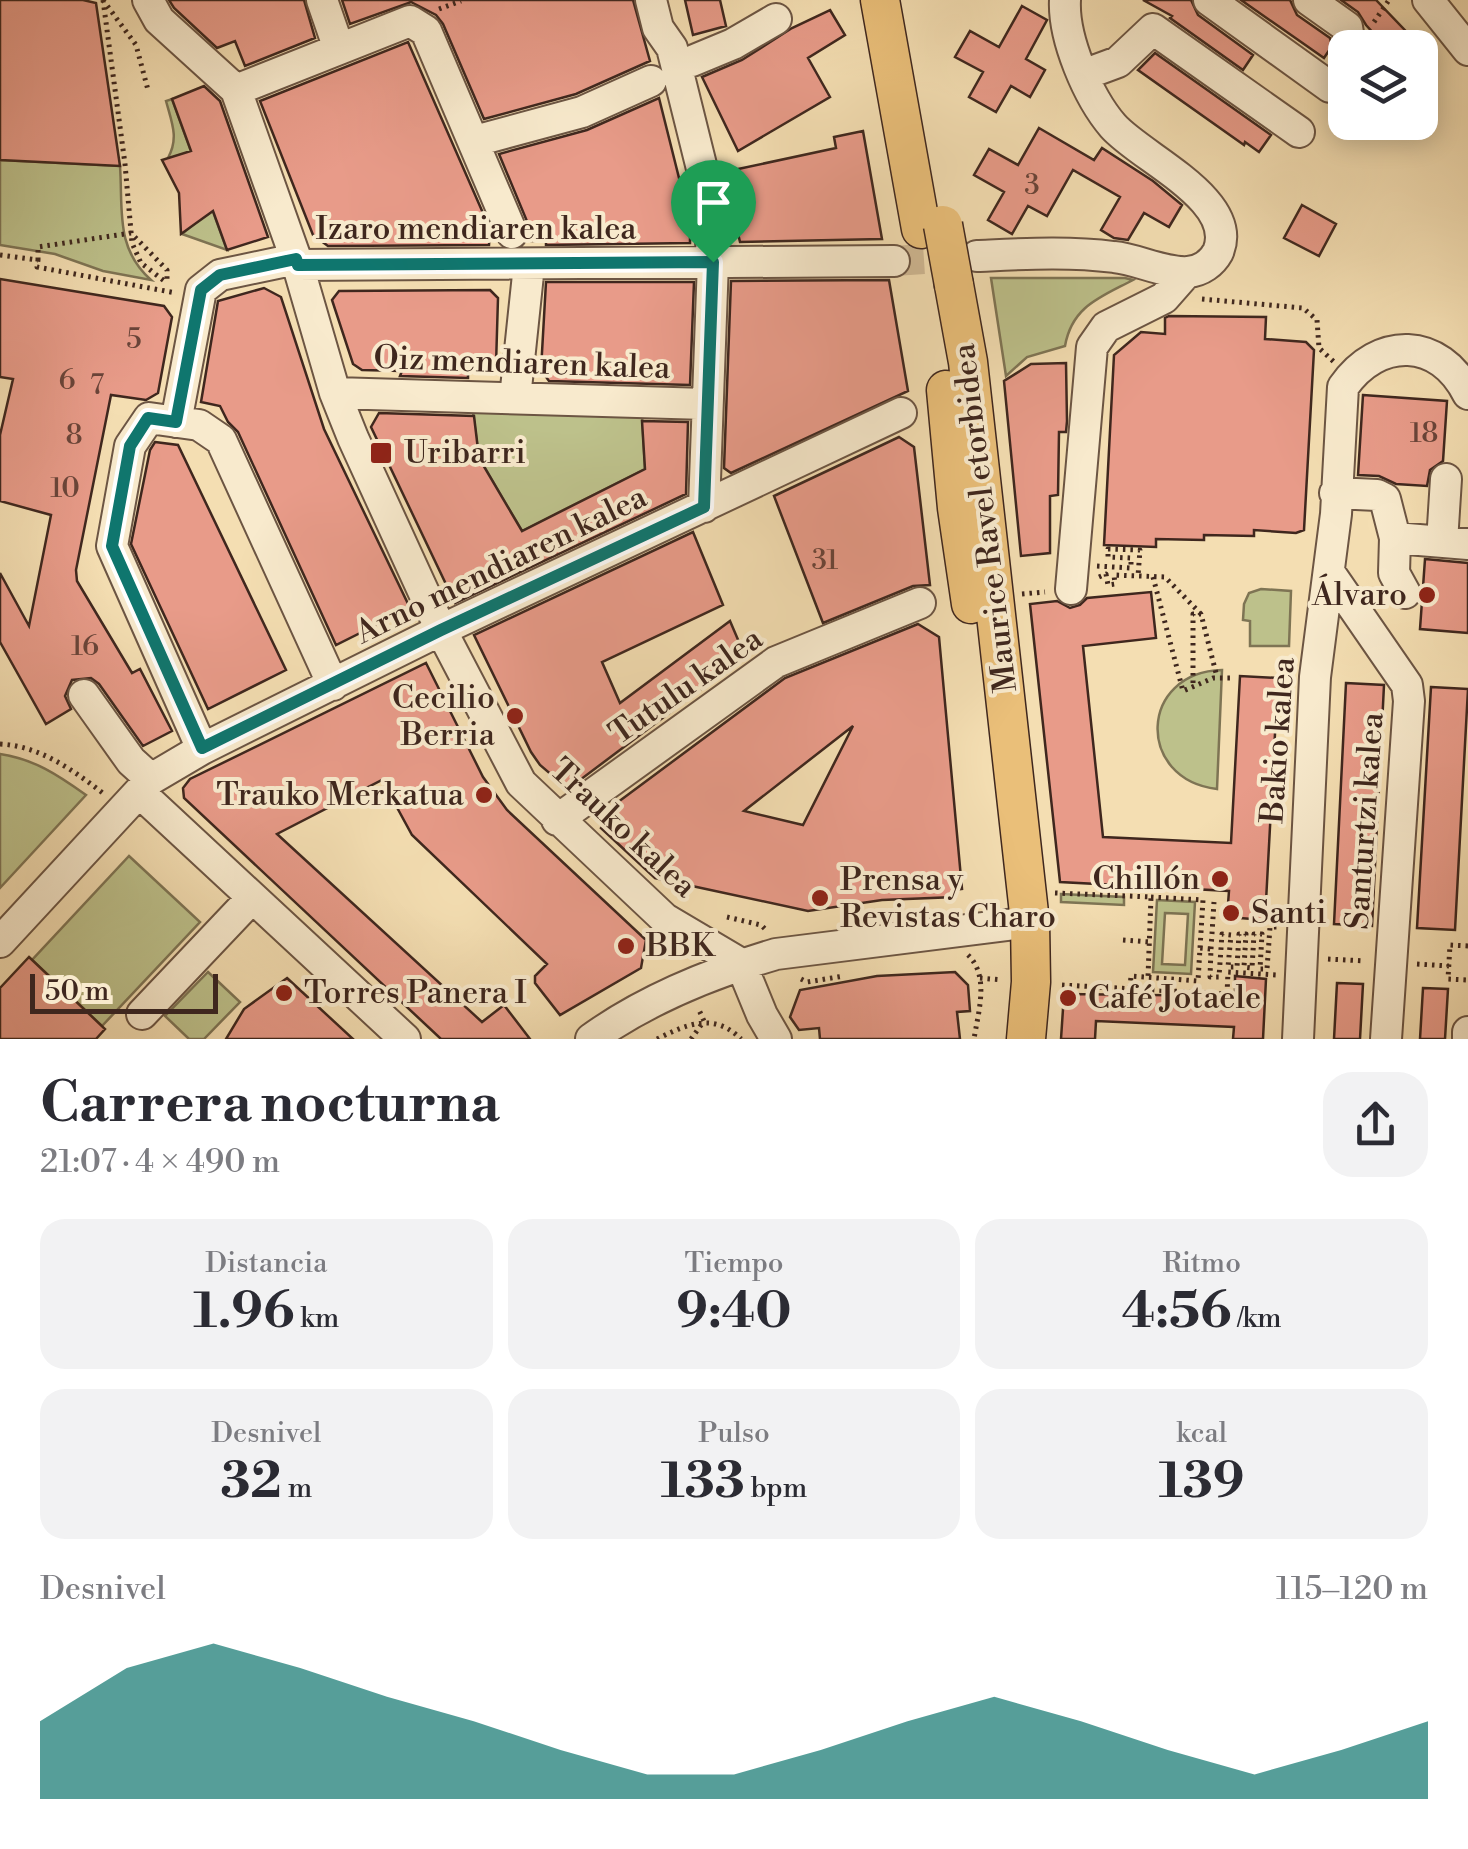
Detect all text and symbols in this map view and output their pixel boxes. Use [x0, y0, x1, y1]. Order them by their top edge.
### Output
map controls [1328, 30, 1438, 140]
button: layers [1328, 30, 1438, 140]
pin [671, 160, 756, 263]
house number: 3 [1024, 168, 1040, 203]
icon: arrive [686, 175, 741, 230]
street label: Izaro mendiaren kalea [315, 209, 637, 249]
house number: 5 [126, 322, 142, 357]
street label: Oiz mendiaren kalea [373, 338, 672, 388]
street label: Maurice Ravel etorbidea [944, 341, 1026, 695]
house number: 6 [59, 363, 76, 398]
house number: 7 [90, 368, 104, 403]
house number: 18 [1410, 416, 1438, 451]
house number: 8 [65, 418, 83, 453]
place label: Uribarri [404, 433, 526, 473]
marker: Uribarri [368, 440, 394, 466]
house number: 10 [50, 471, 80, 506]
street label: Arno mendiaren kalea [348, 477, 654, 653]
house number: 31 [812, 543, 838, 578]
place label: Álvaro [1311, 573, 1407, 615]
marker: Álvaro [1416, 584, 1438, 606]
street label: Tutulu kalea [602, 618, 771, 753]
house number: 16 [71, 629, 99, 664]
street label: Bakio kalea [1252, 655, 1304, 825]
place label: Cecilio Berria [392, 678, 496, 755]
marker: Cecilio Berria [504, 705, 526, 727]
street label: Santurtzi kalea [1337, 710, 1393, 931]
street label: Trauko kalea [541, 750, 705, 907]
place label: Trauko Merkatua [216, 775, 465, 815]
marker: Trauko Merkatua [473, 784, 495, 806]
place label: Chillón [1092, 859, 1200, 899]
place label: Prensa y Revistas Charo [840, 860, 1056, 937]
marker: Chillón [1209, 868, 1231, 890]
marker: Prensa y Revistas Charo [809, 887, 831, 909]
place label: Santi [1251, 893, 1327, 933]
marker: Santi [1220, 902, 1242, 924]
place label: BBK [645, 926, 717, 966]
marker: BBK [615, 935, 637, 957]
scale bar [30, 969, 218, 1014]
place label: Torres Panera I [304, 973, 527, 1013]
text: 50 m [45, 974, 109, 1009]
place label: Café Jotaele [1088, 978, 1261, 1018]
marker: Torres Panera I [273, 982, 295, 1004]
marker: Café Jotaele [1057, 987, 1079, 1009]
text: Carrera nocturna [40, 1070, 500, 1139]
button: share [1323, 1072, 1428, 1177]
text: 21:07 · 4 × 490 m [40, 1142, 280, 1182]
text: Distancia [205, 1246, 327, 1281]
text: Tiempo [684, 1246, 784, 1281]
text: Ritmo [1162, 1246, 1241, 1281]
text: 1.96 [193, 1281, 294, 1343]
text: 9:40 [676, 1281, 792, 1343]
text: 4:56 [1122, 1281, 1231, 1343]
text: km [294, 1301, 339, 1336]
text: /km [1231, 1301, 1282, 1336]
text: Desnivel [211, 1416, 321, 1451]
text: Pulso [698, 1416, 770, 1451]
text: kcal [1176, 1416, 1227, 1451]
text: 32 [221, 1451, 282, 1513]
text: 133 [661, 1451, 745, 1513]
text: 139 [1159, 1451, 1244, 1513]
text: m [282, 1471, 312, 1506]
text: bpm [745, 1471, 807, 1506]
text: Desnivel [40, 1569, 166, 1609]
text: 115–120 m [1276, 1569, 1428, 1609]

